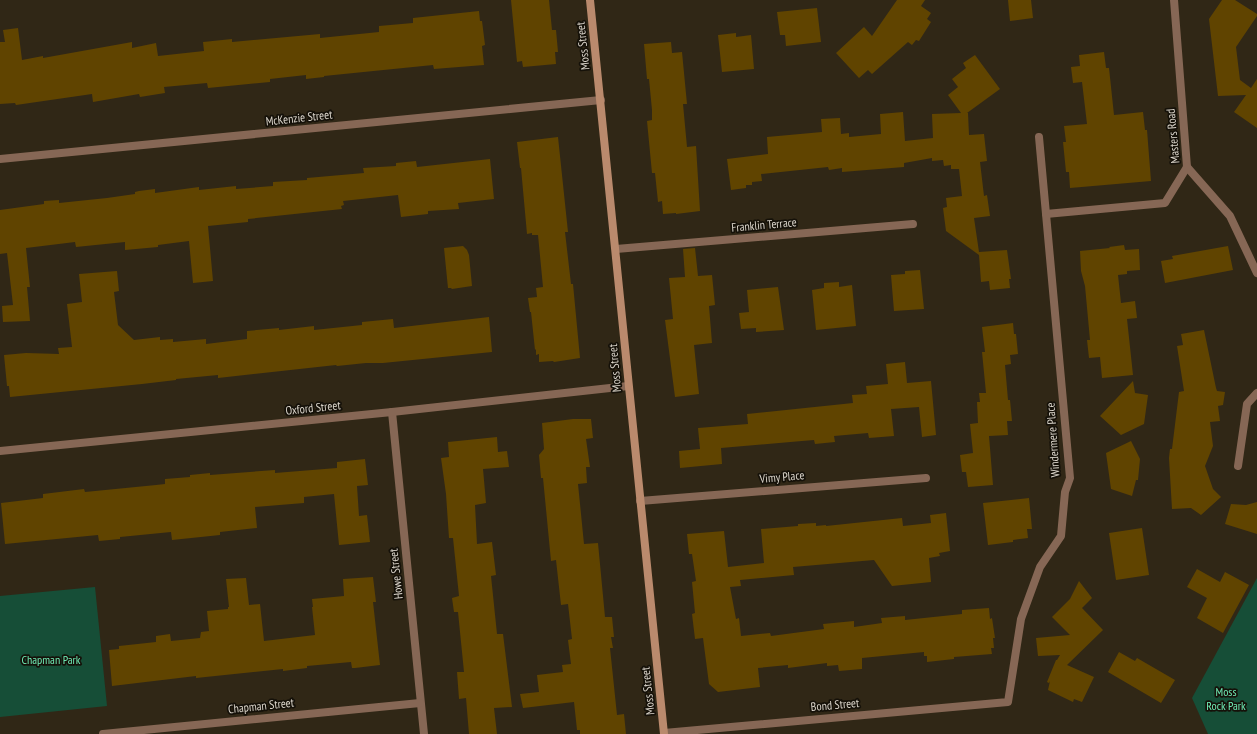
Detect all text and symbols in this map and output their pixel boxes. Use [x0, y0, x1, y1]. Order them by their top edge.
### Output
street label: Moss Street [572, 21, 592, 71]
street label: McKenzie Street [265, 106, 334, 128]
street label: Masters Road [1163, 108, 1182, 164]
street label: Franklin Terrace [731, 214, 797, 235]
street label: Moss Street [605, 343, 624, 393]
street label: Oxford Street [285, 397, 342, 418]
street label: Windermere Place [1042, 402, 1063, 478]
street label: Vimy Place [758, 467, 805, 486]
street label: Howe Street [385, 547, 406, 600]
park label: Chapman Park [21, 652, 81, 667]
street label: Moss Street [637, 666, 657, 716]
park label: Moss Rock Park [1206, 684, 1246, 713]
street label: Chapman Street [227, 695, 295, 716]
street label: Bond Street [810, 695, 861, 714]

